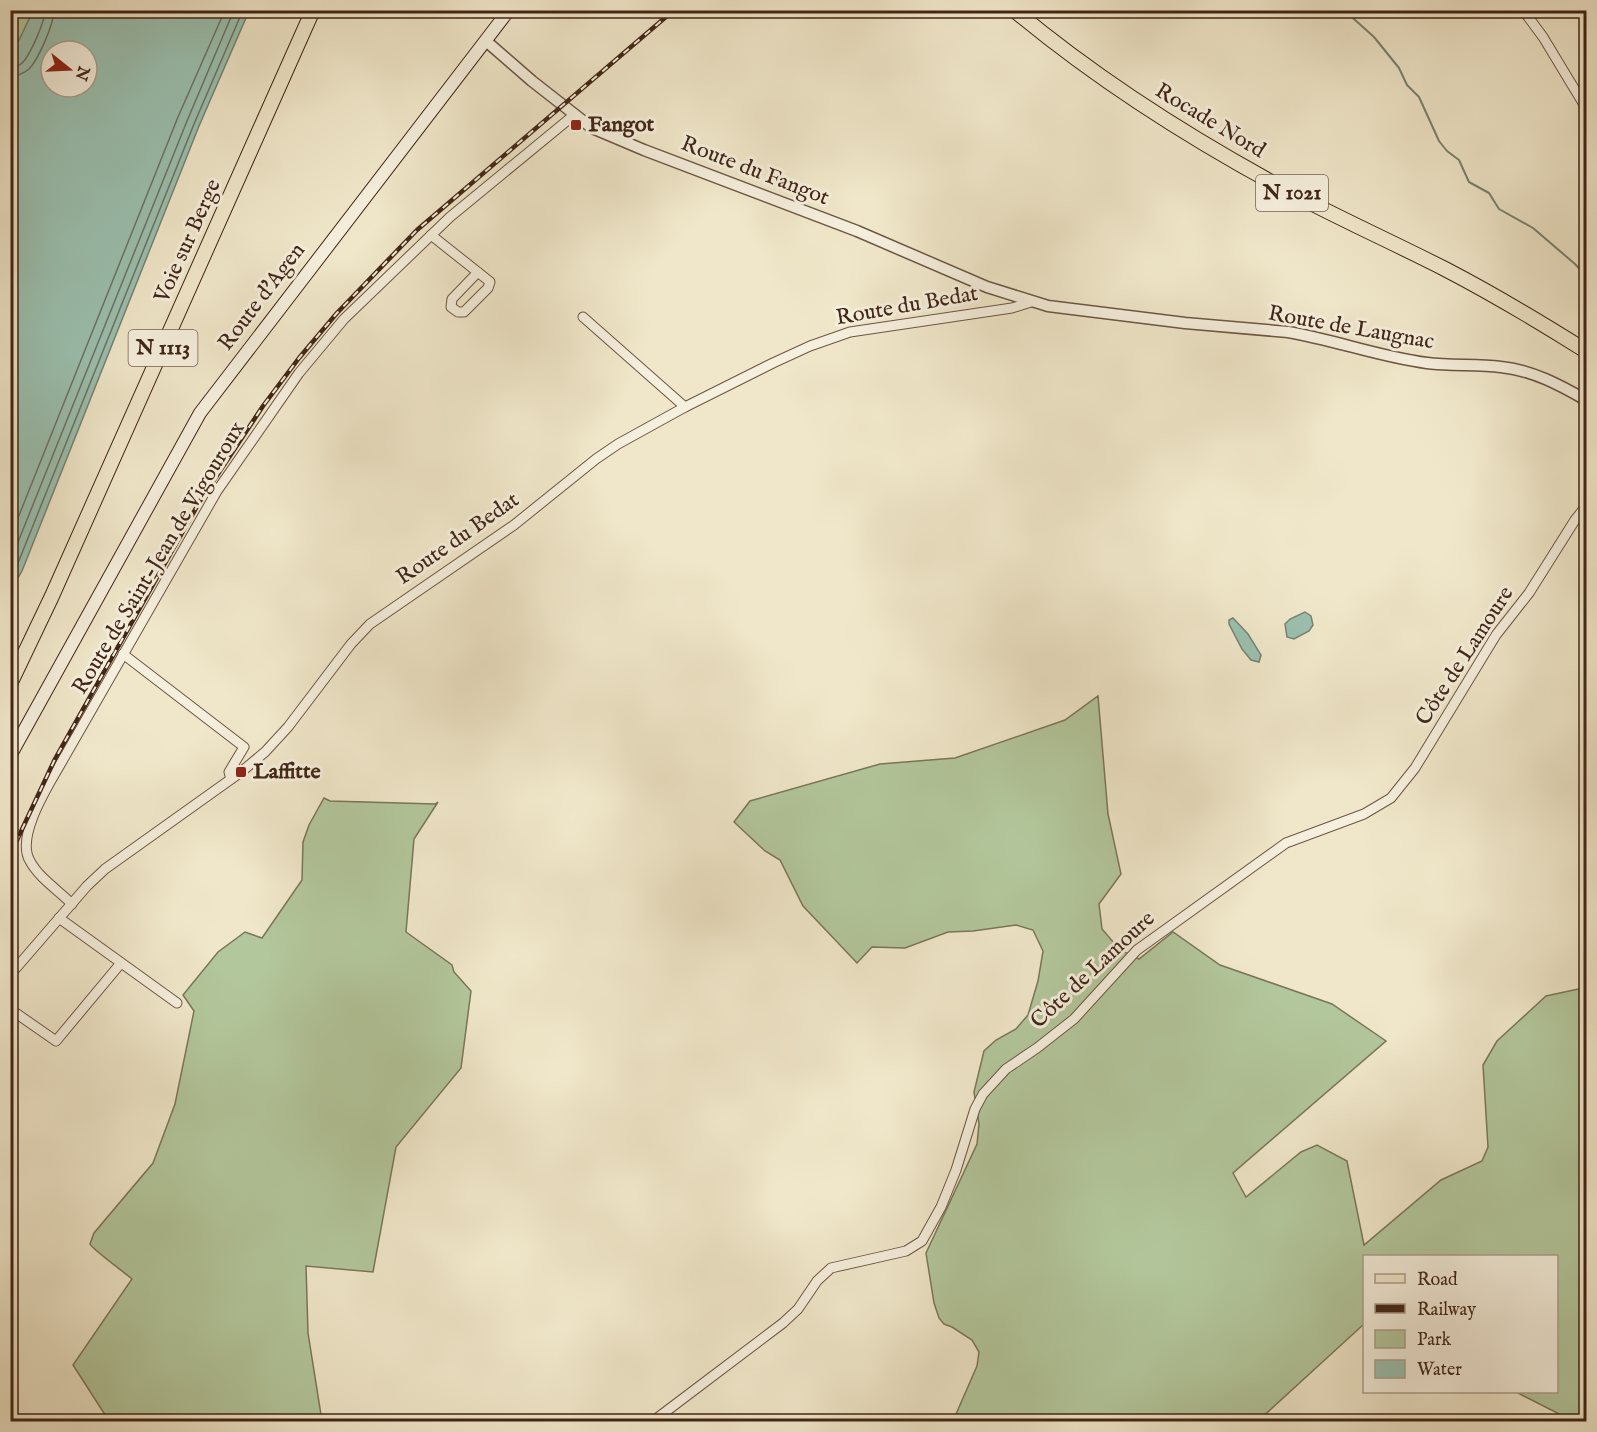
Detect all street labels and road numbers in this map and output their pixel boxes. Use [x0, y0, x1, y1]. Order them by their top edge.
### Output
street label: Rocade Nord [1150, 77, 1271, 165]
street label: Route du Fangot [677, 130, 833, 212]
street label: Voie sur Berge [148, 175, 228, 308]
road number: N 1021 [1256, 175, 1328, 211]
street label: Route d'Agen [212, 237, 312, 356]
street label: Route du Bedat [834, 280, 981, 332]
street label: Route de Laugnac [1266, 300, 1436, 356]
road number: N 1113 [128, 330, 198, 366]
street label: Route de Saint-Jean de Vigouroux [66, 416, 252, 700]
street label: Route du Bedat [391, 486, 525, 592]
street label: Côte de Lamoure [1410, 581, 1520, 731]
street label: Côte de Lamoure [1025, 905, 1161, 1035]

